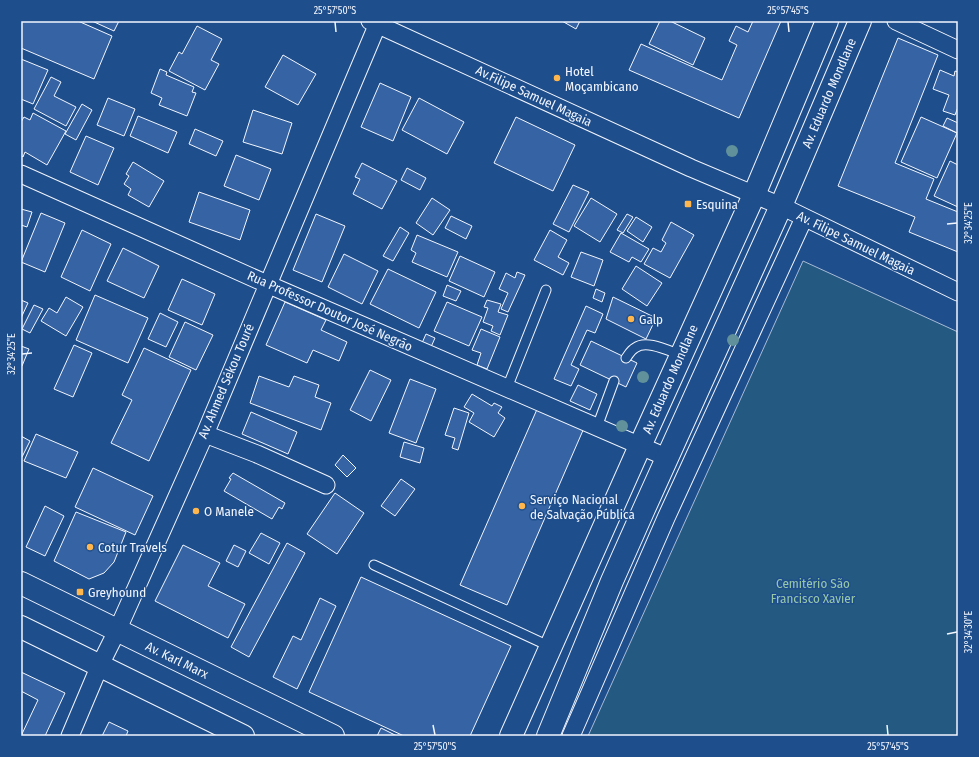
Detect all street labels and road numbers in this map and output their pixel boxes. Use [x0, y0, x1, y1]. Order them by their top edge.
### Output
street label: Av. Eduardo Mondlane [799, 36, 859, 150]
street label: Av.Filipe Samuel Magaia [474, 62, 594, 130]
street label: Av. Filipe Samuel Magaia [795, 208, 917, 278]
street label: Rua Professor Doutor José Negrão [245, 268, 415, 354]
street label: Av. Ahmed Sékou Touré [195, 321, 257, 441]
street label: Av. Eduardo Mondlane [639, 322, 701, 436]
street label: Av. Karl Marx [143, 638, 211, 682]

